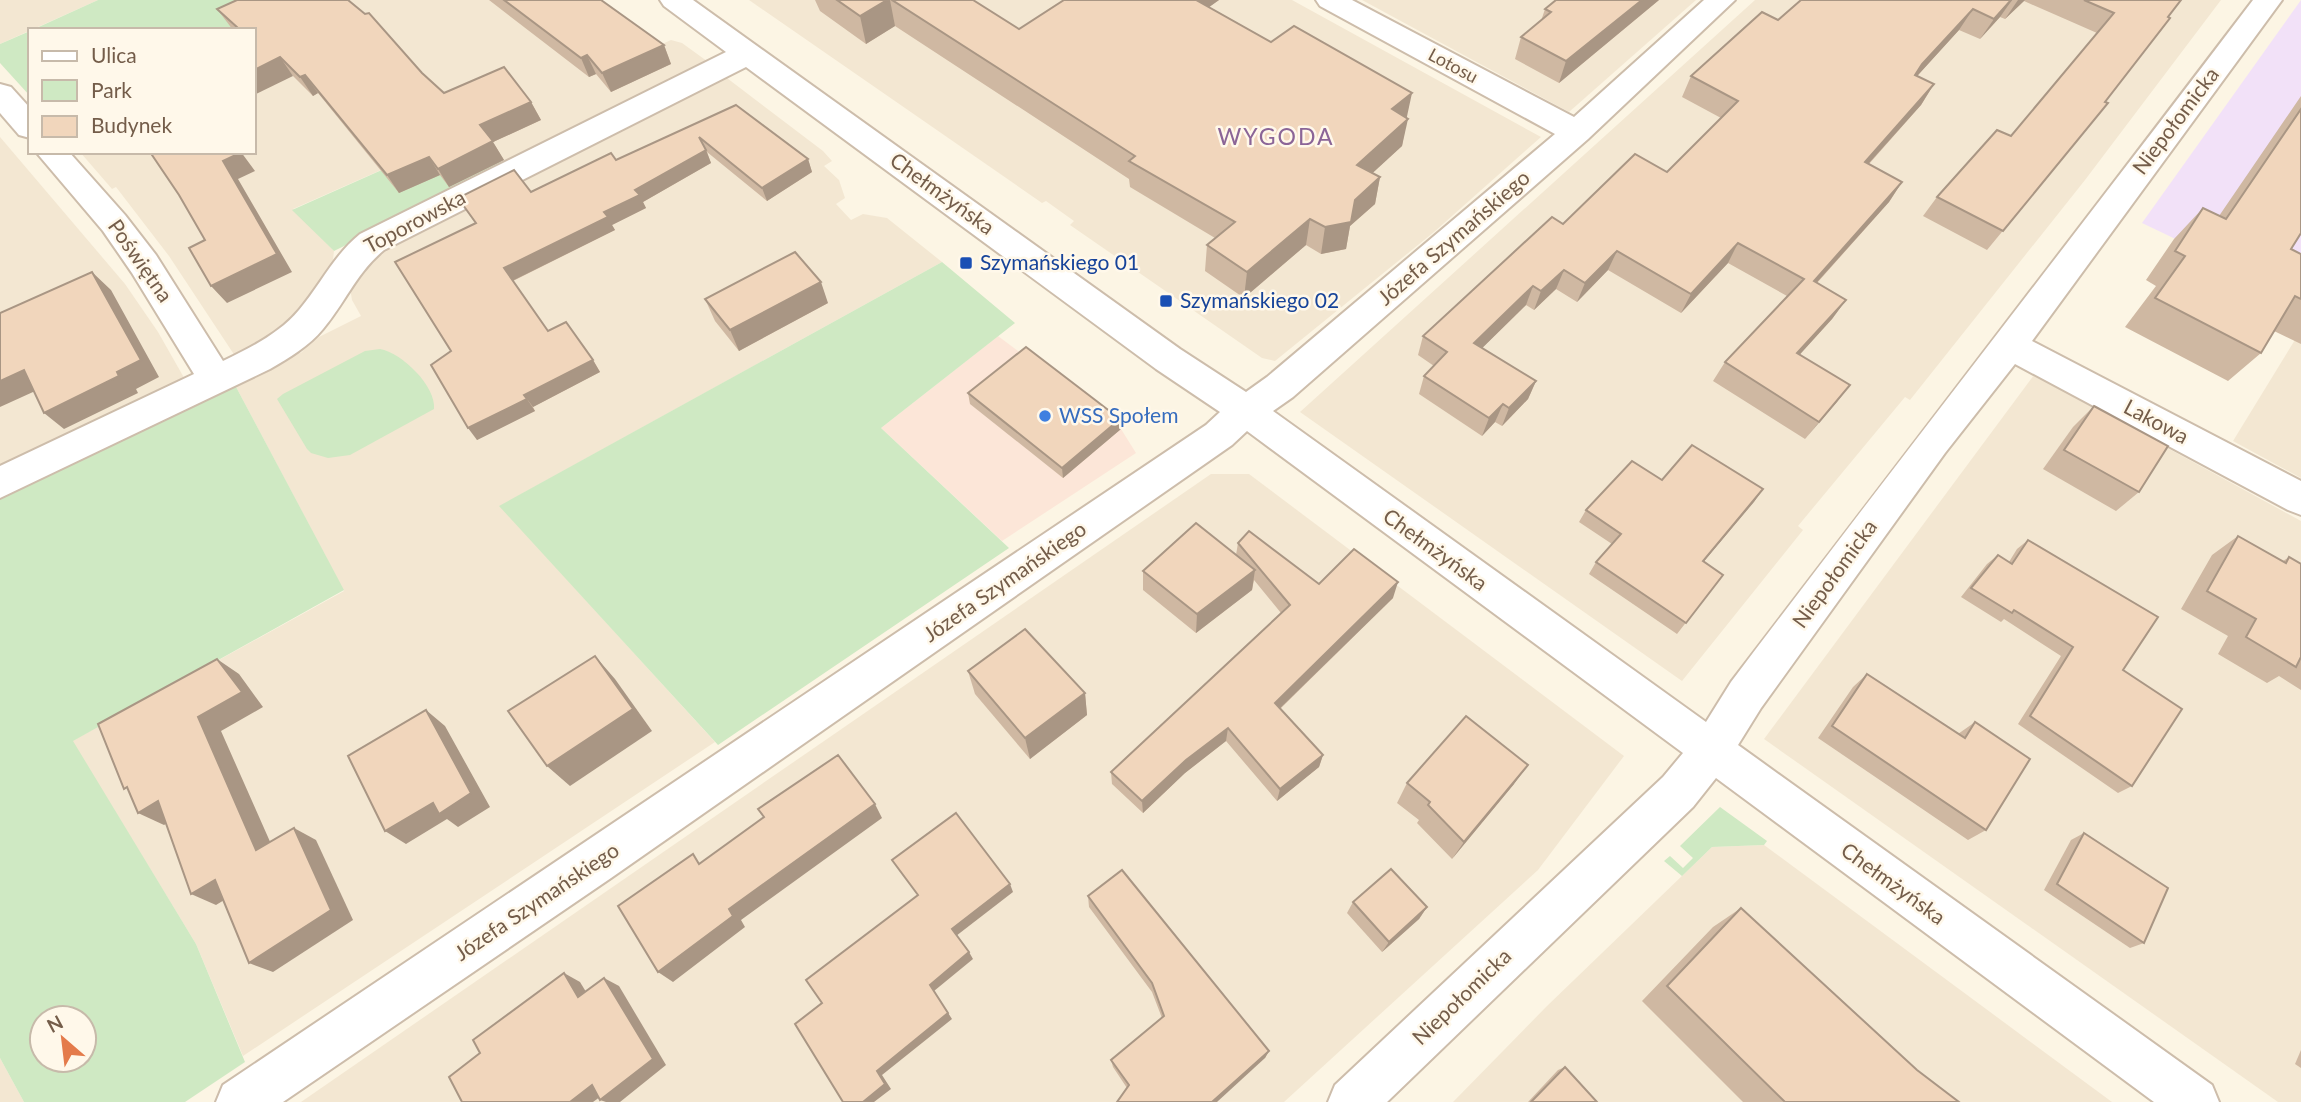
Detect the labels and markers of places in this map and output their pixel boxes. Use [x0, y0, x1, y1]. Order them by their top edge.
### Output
place label: Szymańskiego 01 [980, 249, 1139, 274]
marker: Szymańskiego 01 [958, 255, 974, 271]
place label: Szymańskiego 02 [1180, 287, 1339, 312]
marker: Szymańskiego 02 [1158, 293, 1174, 309]
place label: WSS Społem [1059, 402, 1178, 427]
marker: WSS Społem [1037, 408, 1053, 424]

